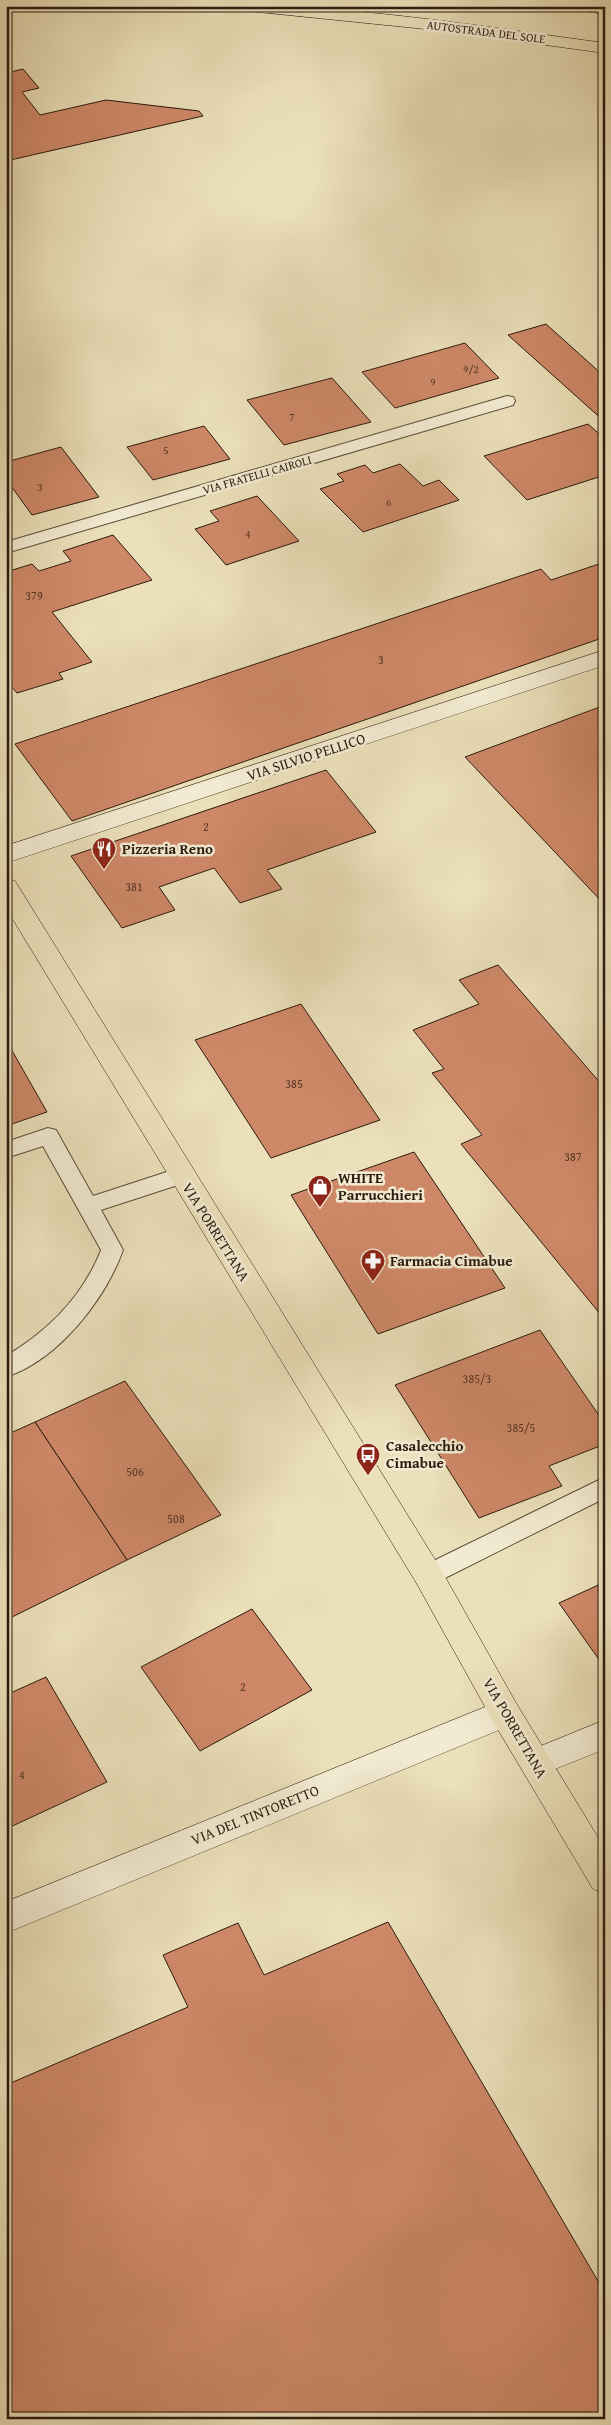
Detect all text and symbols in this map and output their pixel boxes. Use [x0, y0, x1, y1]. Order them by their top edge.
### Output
street label: AUTOSTRADA DEL SOLE [426, 16, 546, 47]
house number: 9/2 [463, 361, 479, 377]
house number: 9 [430, 374, 436, 390]
house number: 7 [289, 408, 295, 424]
house number: 5 [163, 442, 169, 458]
street label: VIA FRATELLI CAIROLI [200, 451, 314, 498]
house number: 3 [37, 479, 43, 495]
house number: 6 [386, 494, 392, 510]
house number: 4 [245, 526, 251, 542]
house number: 379 [25, 587, 43, 604]
house number: 3 [378, 651, 384, 668]
street label: VIA SILVIO PELLICO [244, 727, 368, 786]
house number: 2 [203, 818, 209, 835]
restaurant icon: Pizzeria Reno [91, 836, 117, 870]
place label: Pizzeria Reno [122, 838, 213, 859]
house number: 381 [125, 878, 143, 895]
house number: 385 [285, 1075, 303, 1092]
house number: 387 [564, 1148, 582, 1165]
place label: WHITE Parrucchieri [338, 1167, 423, 1205]
shop icon: WHITE Parrucchieri [307, 1174, 333, 1208]
street label: VIA PORRETTANA [178, 1178, 255, 1285]
pharmacy icon: Farmacia Cimabue [360, 1248, 386, 1282]
place label: Farmacia Cimabue [390, 1250, 513, 1271]
house number: 385/3 [463, 1370, 492, 1387]
house number: 385/5 [507, 1419, 536, 1436]
place label: Casalecchio Cimabue [386, 1435, 463, 1473]
bus stop icon: Casalecchio Cimabue [355, 1442, 381, 1476]
house number: 506 [126, 1463, 144, 1480]
house number: 508 [167, 1510, 185, 1527]
street label: VIA PORRETTANA [478, 1674, 553, 1782]
house number: 2 [240, 1678, 246, 1695]
house number: 4 [19, 1766, 25, 1783]
street label: VIA DEL TINTORETTO [188, 1779, 322, 1850]

